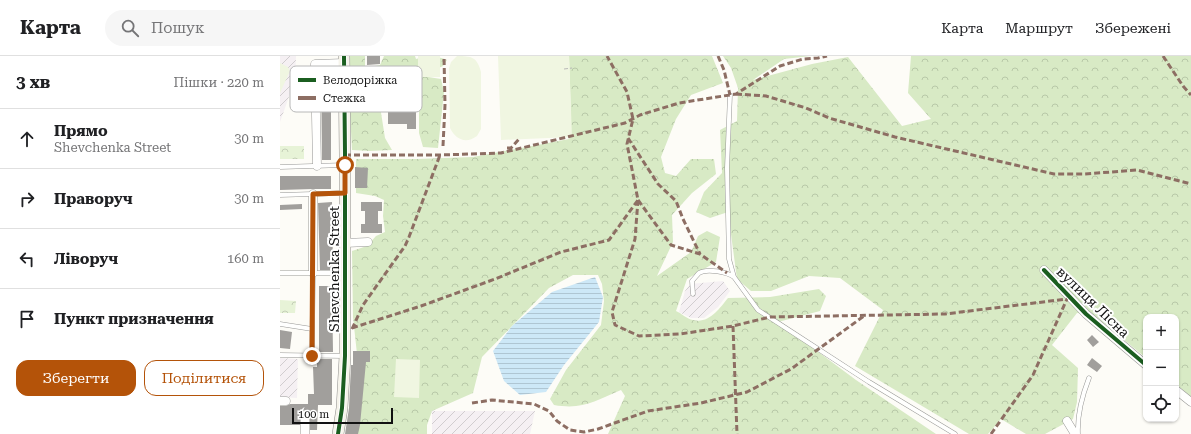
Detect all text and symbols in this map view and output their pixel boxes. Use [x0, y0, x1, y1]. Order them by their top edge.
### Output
search box [105, 10, 385, 46]
text: Карта [20, 16, 81, 39]
icon: search [119, 17, 141, 39]
text: Пошук [151, 19, 204, 37]
text: Карта [941, 20, 983, 36]
text: Маршрут [1005, 20, 1073, 36]
text: Збережені [1095, 20, 1171, 36]
legend [290, 66, 422, 112]
text: 3 хв [16, 72, 50, 92]
text: Велодоріжка [323, 74, 397, 87]
text: Пішки · 220 m [174, 75, 264, 90]
text: Стежка [323, 92, 366, 105]
text: Прямо [54, 122, 108, 140]
icon: ahead [16, 128, 38, 150]
text: 30 m [234, 131, 264, 146]
text: Shevchenka Street [54, 140, 171, 155]
route start [336, 156, 354, 174]
icon: right [16, 188, 38, 210]
text: Праворуч [54, 190, 133, 208]
text: 30 m [234, 191, 264, 206]
street label: Shevchenka Street [326, 206, 342, 332]
icon: left [16, 248, 38, 270]
text: Ліворуч [54, 250, 118, 268]
text: 160 m [227, 251, 264, 266]
street label: вулиця Лісна [1053, 263, 1133, 341]
icon: arrive [16, 308, 38, 330]
text: Пункт призначення [54, 310, 214, 328]
map controls [1143, 314, 1179, 422]
button: + [1143, 314, 1179, 350]
route end [303, 347, 321, 365]
button: − [1143, 350, 1179, 386]
button: Зберегти [16, 360, 136, 396]
button: Поділитися [144, 360, 264, 396]
button: locate [1143, 386, 1179, 422]
scale bar [292, 406, 393, 425]
text: 100 m [298, 408, 329, 421]

